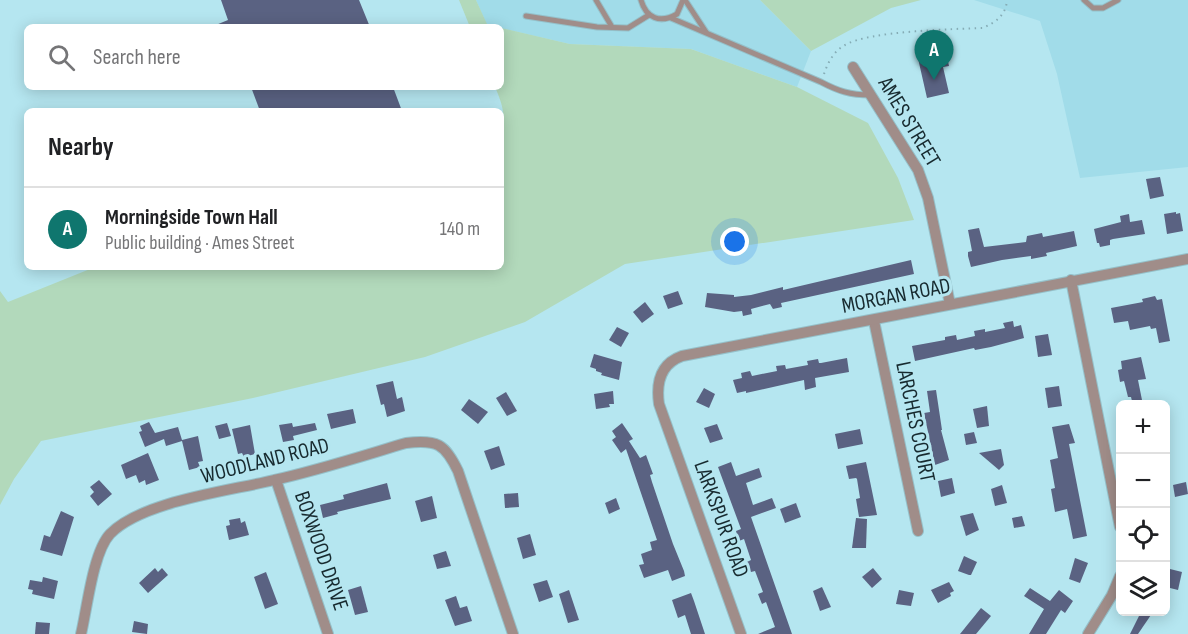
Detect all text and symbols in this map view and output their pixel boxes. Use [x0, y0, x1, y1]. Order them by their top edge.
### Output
search box [24, 24, 504, 90]
pin: A [914, 31, 954, 80]
icon: search [45, 41, 78, 74]
text: Search here [93, 44, 180, 71]
street label: AMES STREET [871, 71, 946, 172]
text: Nearby [48, 132, 114, 163]
text: Morningside Town Hall [105, 204, 278, 231]
text: A [63, 217, 72, 241]
text: 140 m [440, 217, 480, 241]
your location [720, 227, 749, 256]
text: Public building · Ames Street [105, 231, 295, 255]
street label: MORGAN ROAD [839, 272, 953, 320]
street label: LARCHES COURT [889, 359, 941, 485]
map controls [1116, 400, 1170, 616]
button: + [1116, 400, 1170, 454]
street label: WOODLAND ROAD [198, 432, 332, 490]
button: − [1116, 454, 1170, 508]
street label: LARKSPUR ROAD [687, 457, 755, 581]
street label: BOXWOOD DRIVE [288, 488, 354, 614]
button: locate [1116, 508, 1170, 562]
button: layers [1116, 562, 1170, 616]

